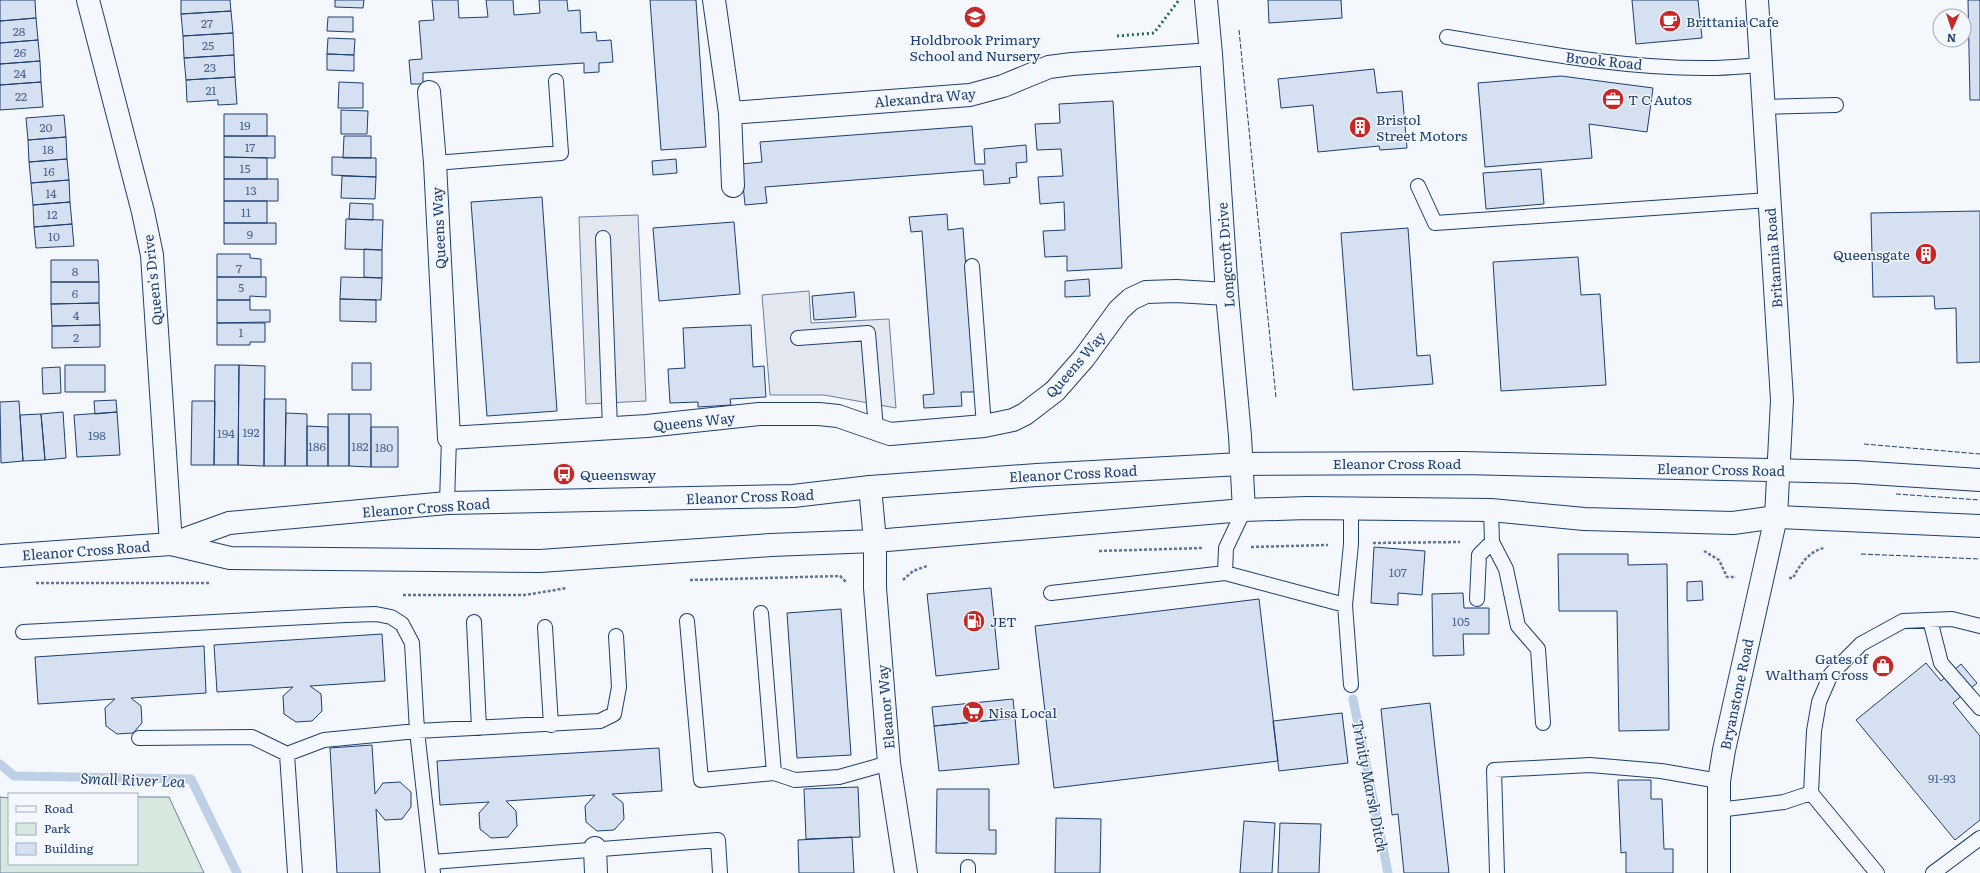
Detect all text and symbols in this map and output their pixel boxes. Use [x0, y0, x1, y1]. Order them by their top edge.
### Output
school or university icon: Holdbrook Primary School and Nursery [962, 4, 988, 30]
cafe icon: Brittania Cafe [1657, 8, 1683, 34]
north arrow [1932, 8, 1972, 48]
place label: Brittania Cafe [1686, 11, 1779, 31]
house number: 27 [201, 14, 213, 32]
house number: 28 [13, 22, 26, 40]
place label: Holdbrook Primary School and Nursery [910, 29, 1041, 65]
text: N [1946, 31, 1956, 47]
house number: 25 [202, 36, 214, 54]
house number: 26 [14, 43, 27, 61]
street label: Brook Road [1565, 46, 1644, 74]
house number: 23 [204, 58, 216, 76]
house number: 24 [14, 64, 27, 82]
house number: 21 [206, 81, 217, 99]
street label: Alexandra Way [873, 83, 978, 111]
office icon: T C Autos [1600, 86, 1626, 112]
house number: 22 [15, 87, 27, 105]
place label: T C Autos [1628, 89, 1692, 109]
place label: Bristol Street Motors [1376, 109, 1467, 145]
building icon: Bristol Street Motors [1347, 114, 1373, 140]
house number: 19 [239, 116, 251, 134]
house number: 20 [39, 118, 53, 136]
house number: 17 [245, 138, 255, 156]
house number: 18 [42, 140, 54, 158]
house number: 15 [240, 159, 250, 177]
house number: 16 [43, 162, 55, 180]
house number: 13 [245, 181, 257, 199]
house number: 14 [45, 184, 57, 202]
street label: Queens Way [426, 186, 450, 270]
street label: Longcroft Drive [1211, 202, 1239, 308]
house number: 11 [241, 203, 251, 221]
house number: 12 [47, 205, 57, 223]
street label: Britannia Road [1759, 207, 1786, 309]
house number: 9 [247, 225, 253, 243]
house number: 10 [48, 227, 60, 245]
street label: Queen's Drive [137, 234, 167, 326]
building icon: Queensgate [1913, 241, 1939, 267]
place label: Queensgate [1833, 244, 1910, 264]
house number: 7 [236, 259, 242, 277]
house number: 8 [72, 262, 79, 280]
house number: 5 [238, 278, 244, 296]
house number: 6 [72, 284, 79, 302]
house number: 4 [73, 306, 80, 324]
house number: 1 [239, 323, 244, 341]
street label: Queens Way [1041, 326, 1110, 402]
house number: 2 [73, 328, 79, 346]
street label: Queens Way [652, 407, 737, 435]
house number: 192 [242, 423, 260, 441]
house number: 194 [217, 424, 235, 442]
house number: 198 [88, 426, 106, 444]
house number: 186 [308, 437, 327, 455]
house number: 182 [351, 437, 369, 455]
house number: 180 [375, 438, 393, 456]
street label: Eleanor Cross Road [1333, 453, 1462, 473]
street label: Eleanor Cross Road [1657, 458, 1786, 480]
street label: Eleanor Cross Road [1008, 460, 1138, 486]
bus stop icon: Queensway [551, 461, 577, 487]
place label: Queensway [580, 464, 657, 484]
street label: Eleanor Cross Road [685, 484, 815, 508]
street label: Eleanor Cross Road [361, 493, 491, 521]
street label: Eleanor Cross Road [21, 536, 151, 564]
house number: 107 [1389, 563, 1407, 581]
fuel station icon: JET [961, 608, 987, 634]
place label: JET [990, 611, 1017, 631]
house number: 105 [1452, 612, 1470, 630]
street label: Bryanstone Road [1714, 636, 1758, 751]
place label: Gates of Waltham Cross [1765, 648, 1870, 684]
shop icon: Gates of Waltham Cross [1870, 653, 1896, 679]
street label: Eleanor Way [871, 663, 899, 750]
supermarket icon: Nisa Local [960, 699, 986, 725]
place label: Nisa Local [988, 702, 1057, 722]
water label: Trinity Marsh Ditch [1347, 718, 1395, 854]
water label: Small River Lea [80, 766, 186, 792]
house number: 91-93 [1928, 769, 1956, 787]
legend [8, 793, 138, 865]
text: Road [44, 799, 74, 817]
text: Park [44, 819, 71, 837]
text: Building [44, 839, 94, 857]

